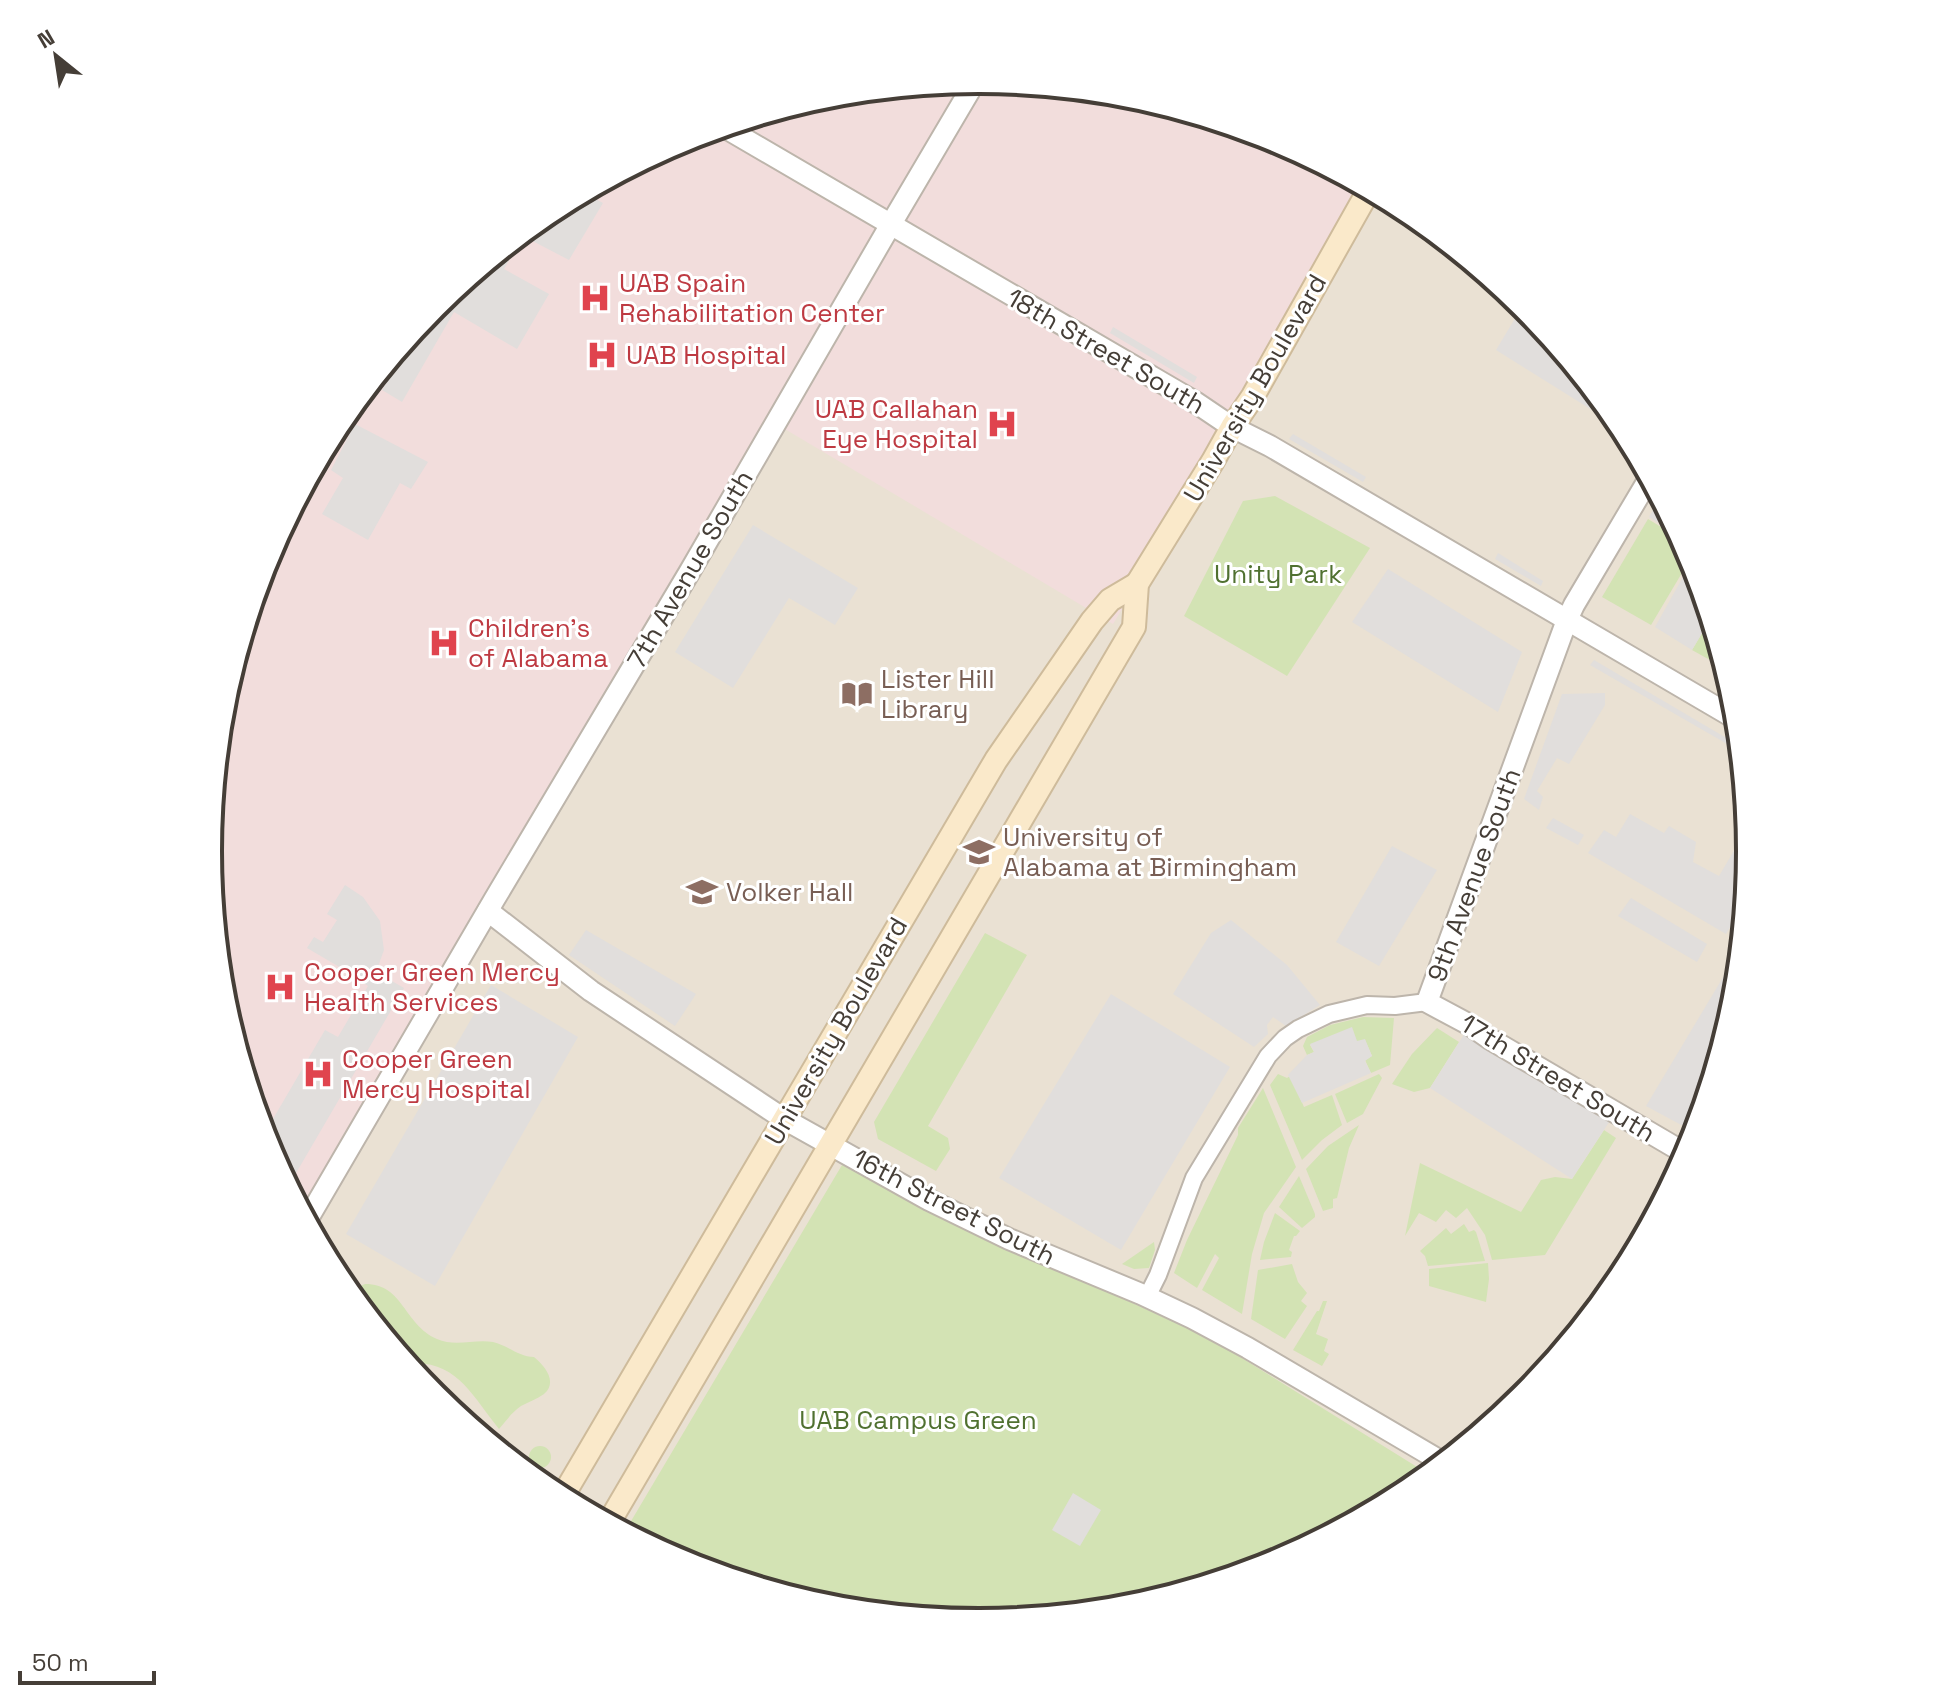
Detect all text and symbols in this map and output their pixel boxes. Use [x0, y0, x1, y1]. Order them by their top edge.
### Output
north arrow [16, 16, 96, 96]
text: N [33, 23, 59, 54]
place label: UAB Spain Rehabilitation Center [619, 266, 885, 330]
street label: University Boulevard [1176, 268, 1334, 508]
street label: 18th Street South [1001, 280, 1211, 422]
hospital icon: UAB Spain Rehabilitation Center [578, 281, 612, 315]
hospital icon: UAB Hospital [585, 338, 619, 372]
place label: UAB Hospital [626, 338, 786, 372]
place label: UAB Callahan Eye Hospital [815, 392, 978, 456]
hospital icon: UAB Callahan Eye Hospital [985, 407, 1019, 441]
street label: 7th Avenue South [619, 464, 761, 674]
park label: Unity Park [1214, 557, 1342, 591]
place label: Children's of Alabama [468, 611, 608, 675]
hospital icon: Children's of Alabama [427, 626, 461, 660]
place label: Lister Hill Library [881, 662, 995, 726]
library icon: Lister Hill Library [840, 677, 874, 711]
street label: 9th Avenue South [1420, 764, 1528, 986]
place label: University of Alabama at Birmingham [1003, 820, 1297, 884]
school or university icon: University of Alabama at Birmingham [962, 835, 996, 869]
school or university icon: Volker Hall [685, 875, 719, 909]
place label: Volker Hall [726, 875, 854, 909]
street label: University Boulevard [757, 911, 915, 1151]
place label: Cooper Green Mercy Health Services [304, 955, 560, 1019]
hospital icon: Cooper Green Mercy Health Services [263, 970, 297, 1004]
street label: 17th Street South [1454, 1006, 1662, 1150]
place label: Cooper Green Mercy Hospital [342, 1042, 531, 1106]
hospital icon: Cooper Green Mercy Hospital [301, 1057, 335, 1091]
street label: 16th Street South [847, 1141, 1061, 1273]
park label: UAB Campus Green [799, 1403, 1037, 1437]
scale bar [20, 1635, 154, 1685]
text: 50 m [32, 1647, 89, 1678]

